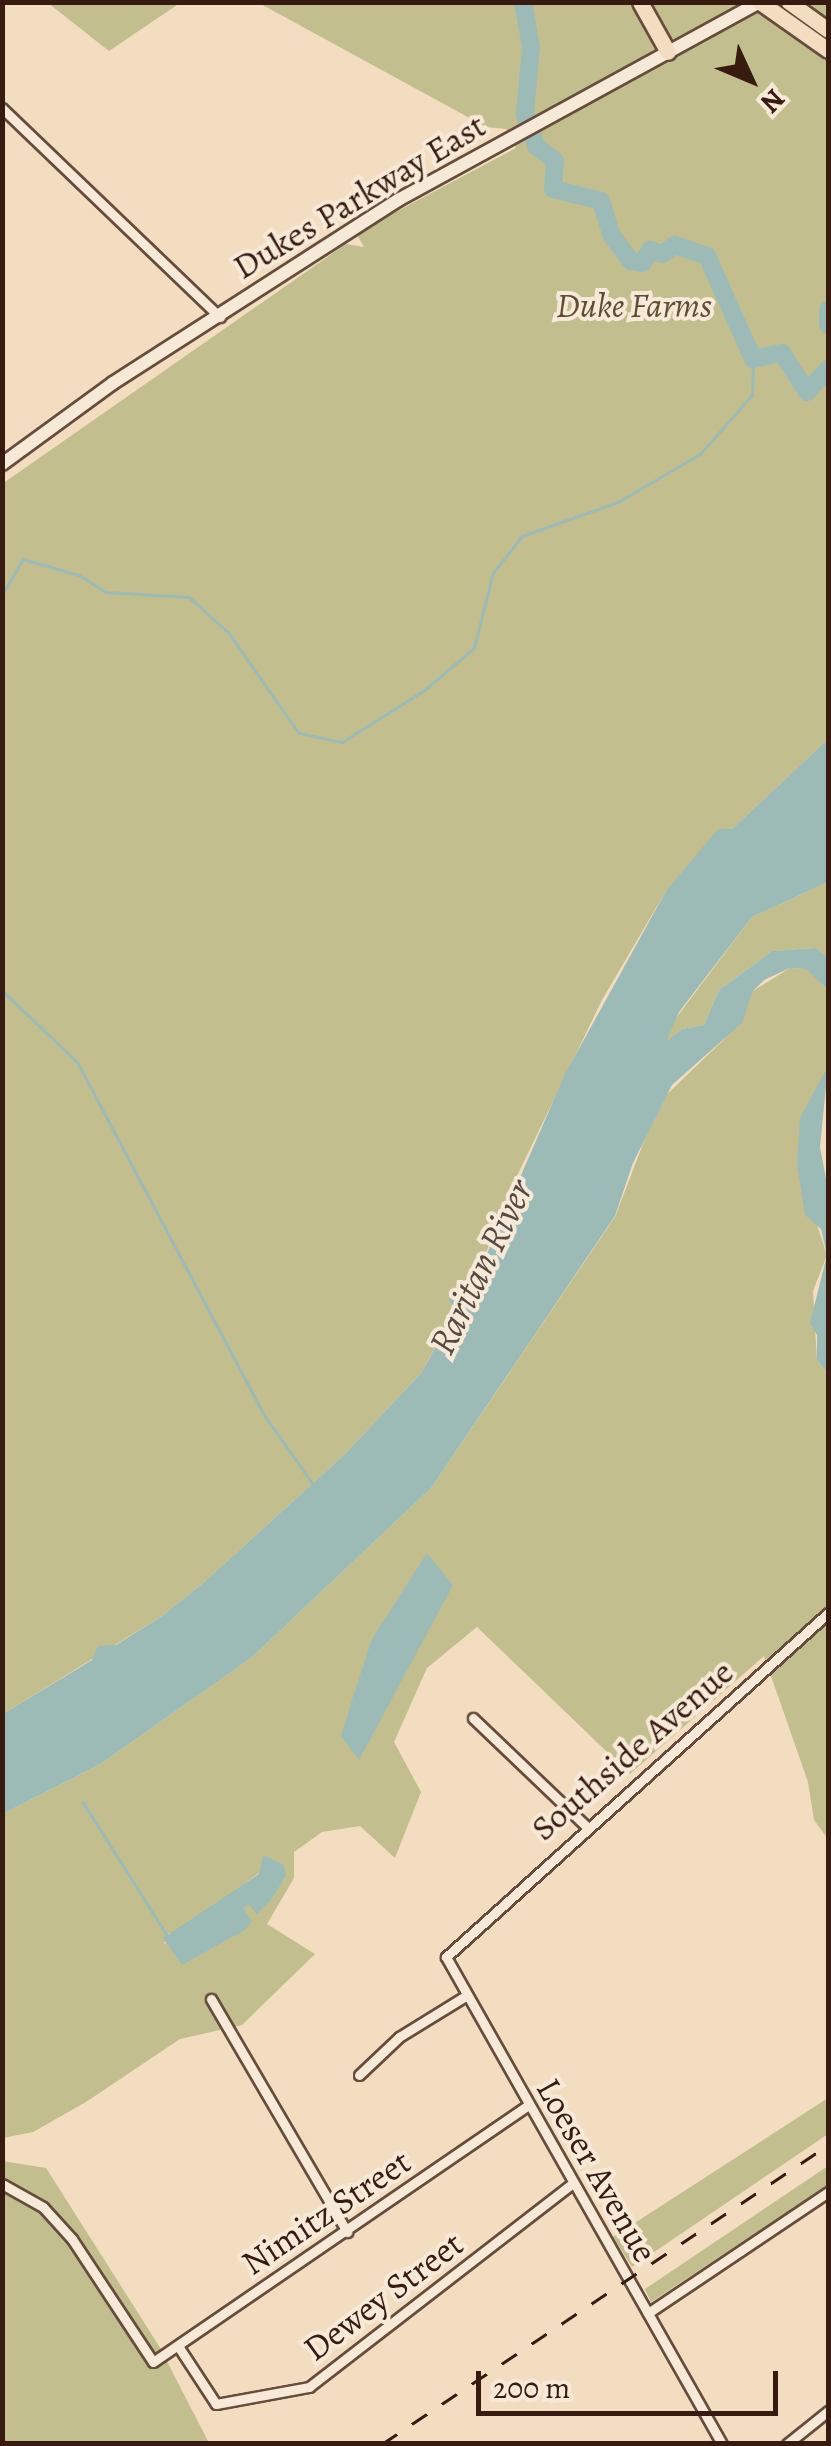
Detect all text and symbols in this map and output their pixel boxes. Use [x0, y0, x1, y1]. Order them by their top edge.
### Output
north arrow [701, 30, 801, 130]
text: N [752, 80, 793, 121]
street label: Dukes Parkway East [225, 104, 493, 288]
park label: Duke Farms [556, 284, 712, 326]
water label: Raritan River [419, 1172, 543, 1362]
street label: Southside Avenue [522, 1651, 742, 1849]
street label: Loeser Avenue [528, 2071, 666, 2269]
street label: Nimitz Street [234, 2140, 418, 2284]
street label: Dewey Street [295, 2222, 471, 2370]
scale bar [481, 2351, 784, 2413]
text: 200 m [493, 2368, 570, 2408]

